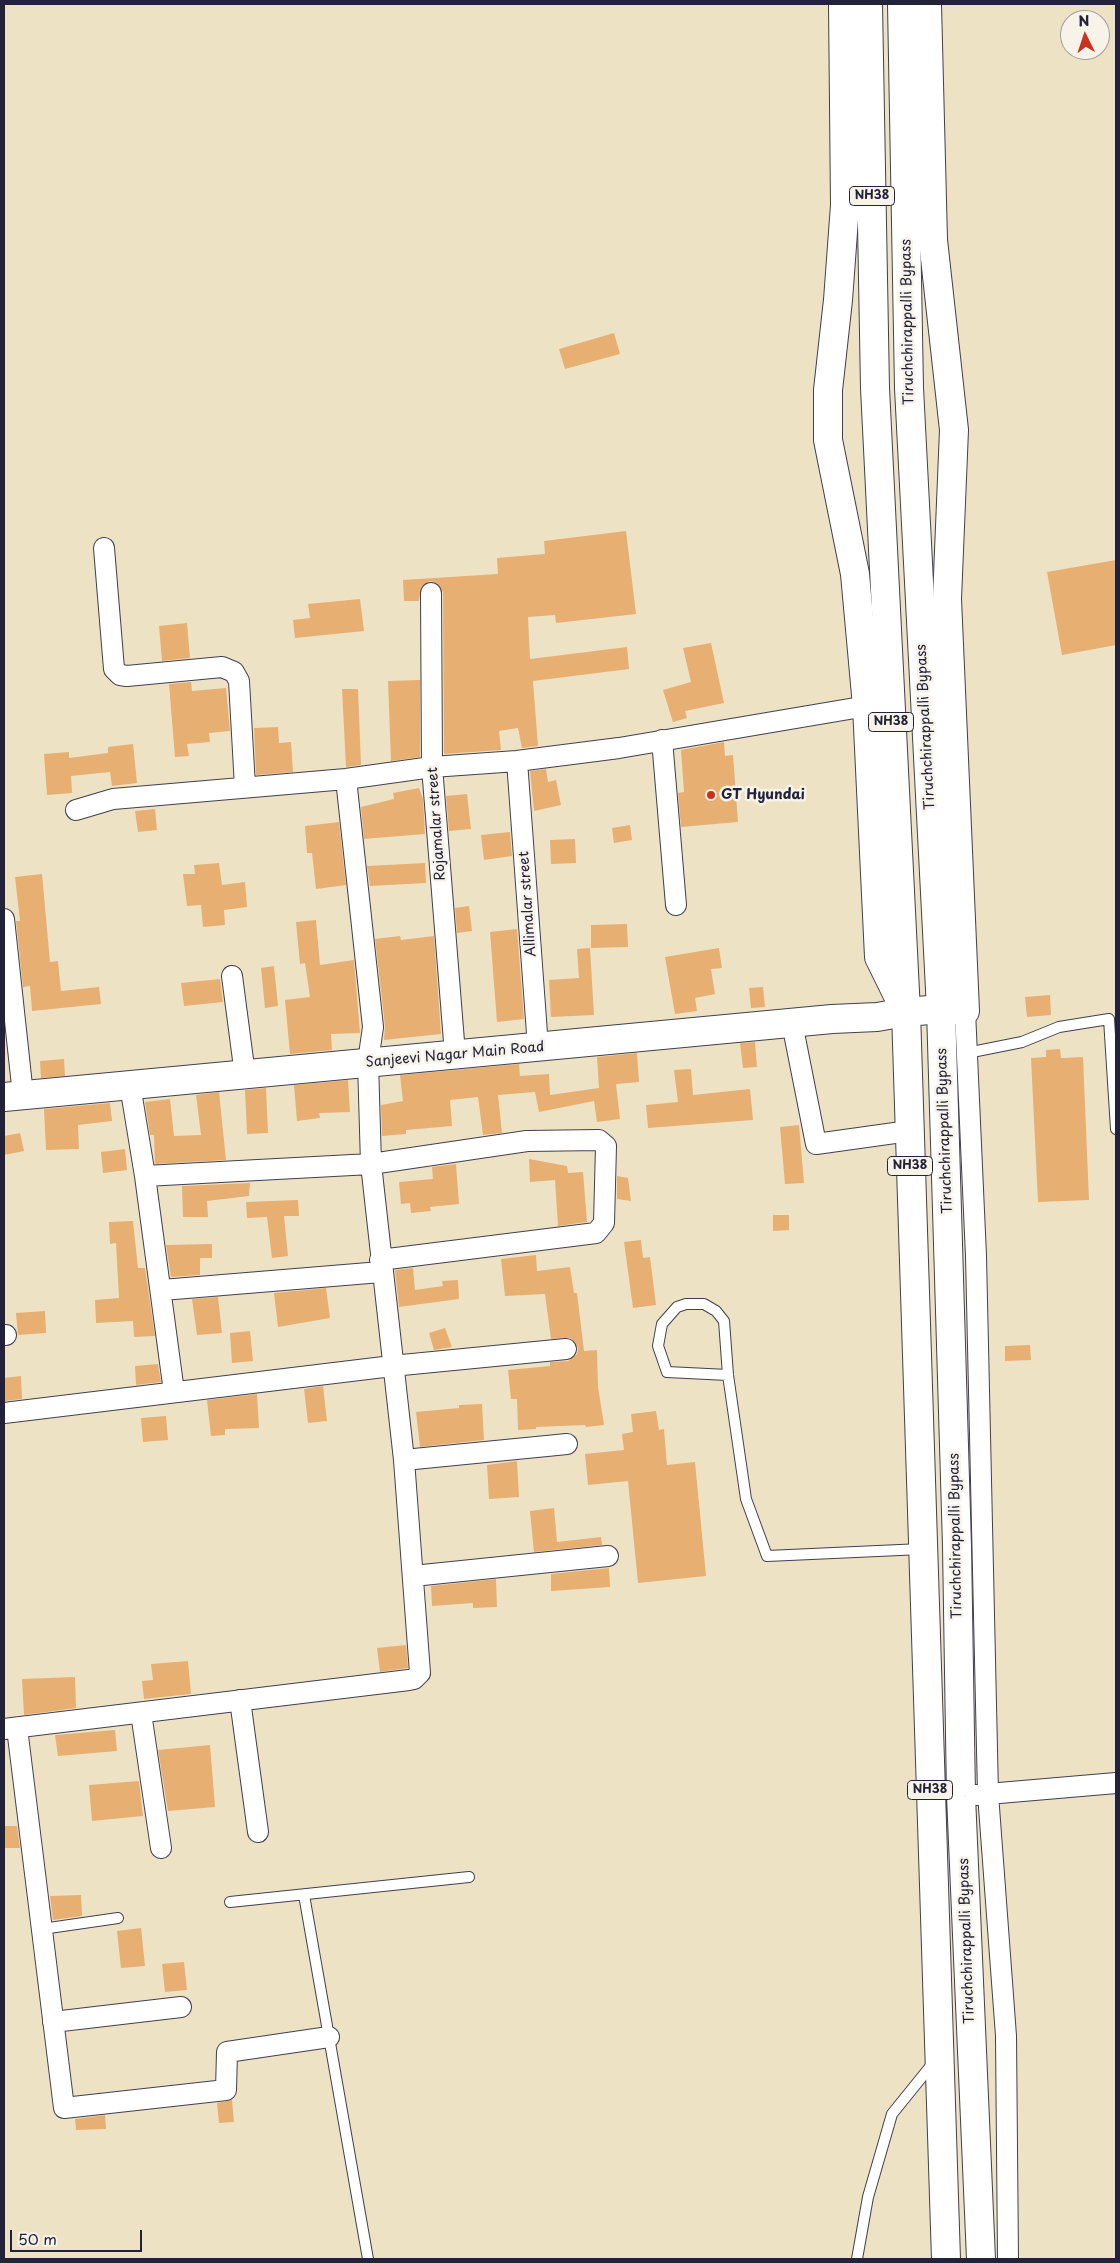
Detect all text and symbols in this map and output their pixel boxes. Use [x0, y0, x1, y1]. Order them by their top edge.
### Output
north arrow [1060, 10, 1110, 60]
text: N [1078, 10, 1090, 31]
road number: NH38 [850, 187, 894, 206]
street label: Tiruchchirappalli Bypass [898, 239, 918, 405]
street label: Tiruchchirappalli Bypass [913, 644, 939, 810]
road number: NH38 [868, 712, 914, 732]
street label: Rojamalar street [425, 767, 449, 881]
place label: GT Hyundai [721, 787, 805, 803]
marker: GT Hyundai [705, 789, 717, 801]
street label: Allimalar street [516, 851, 540, 957]
street label: Sanjeevi Nagar Main Road [365, 1039, 545, 1071]
street label: Tiruchchirappalli Bypass [934, 1048, 956, 1214]
road number: NH38 [888, 1156, 932, 1176]
street label: Tiruchchirappalli Bypass [946, 1453, 966, 1619]
road number: NH38 [908, 1780, 952, 1800]
street label: Tiruchchirappalli Bypass [956, 1858, 978, 2024]
scale bar [12, 2220, 145, 2252]
text: 50 m [18, 2227, 57, 2250]

